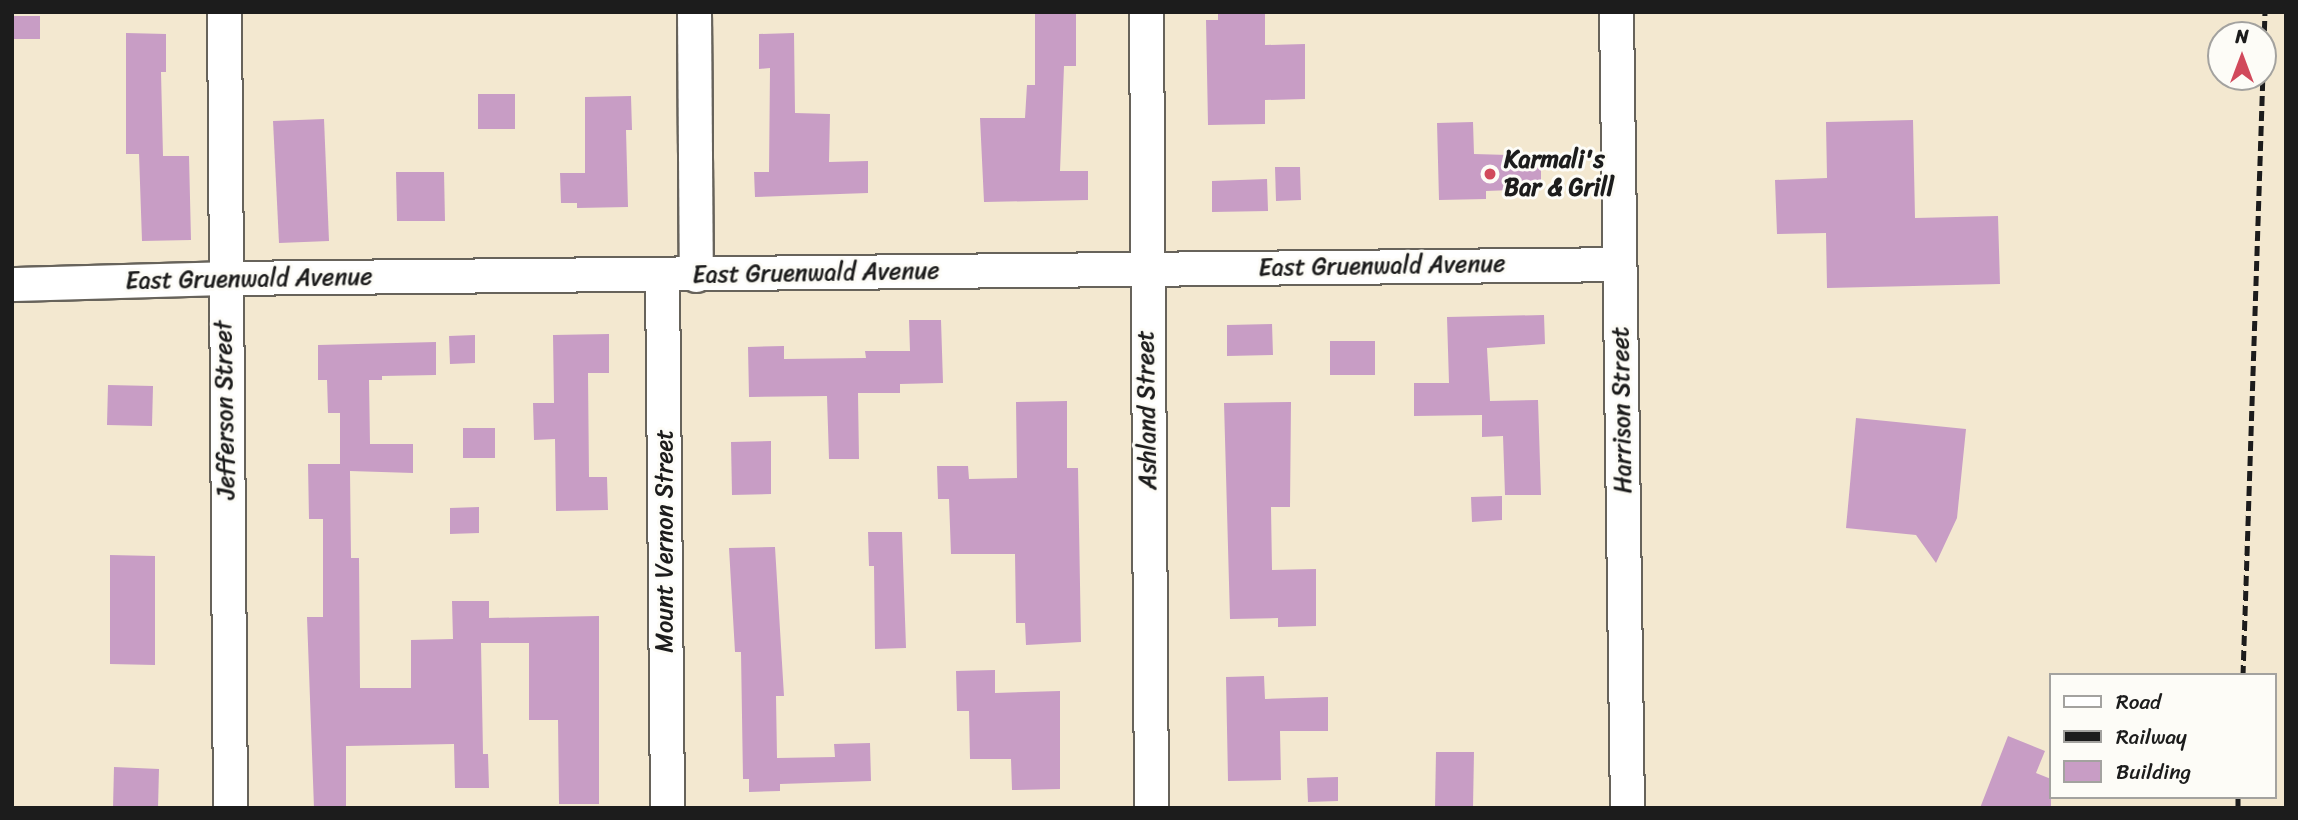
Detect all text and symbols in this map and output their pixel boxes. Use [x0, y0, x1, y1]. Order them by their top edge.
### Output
text: N [2235, 20, 2249, 53]
north arrow [2207, 21, 2277, 91]
place label: Karmali's Bar & Grill [1504, 146, 1614, 202]
marker: Karmali's Bar & Grill [1482, 166, 1498, 182]
street label: East Gruenwald Avenue [1258, 249, 1506, 283]
street label: East Gruenwald Avenue [692, 256, 940, 290]
street label: East Gruenwald Avenue [125, 262, 373, 296]
street label: Jefferson Street [209, 320, 241, 500]
street label: Harrison Street [1606, 327, 1638, 493]
street label: Ashland Street [1131, 330, 1163, 490]
street label: Mount Vernon Street [651, 430, 679, 652]
legend [2050, 673, 2277, 799]
text: Road [2116, 683, 2161, 721]
text: Railway [2116, 718, 2187, 756]
text: Building [2116, 753, 2191, 791]

